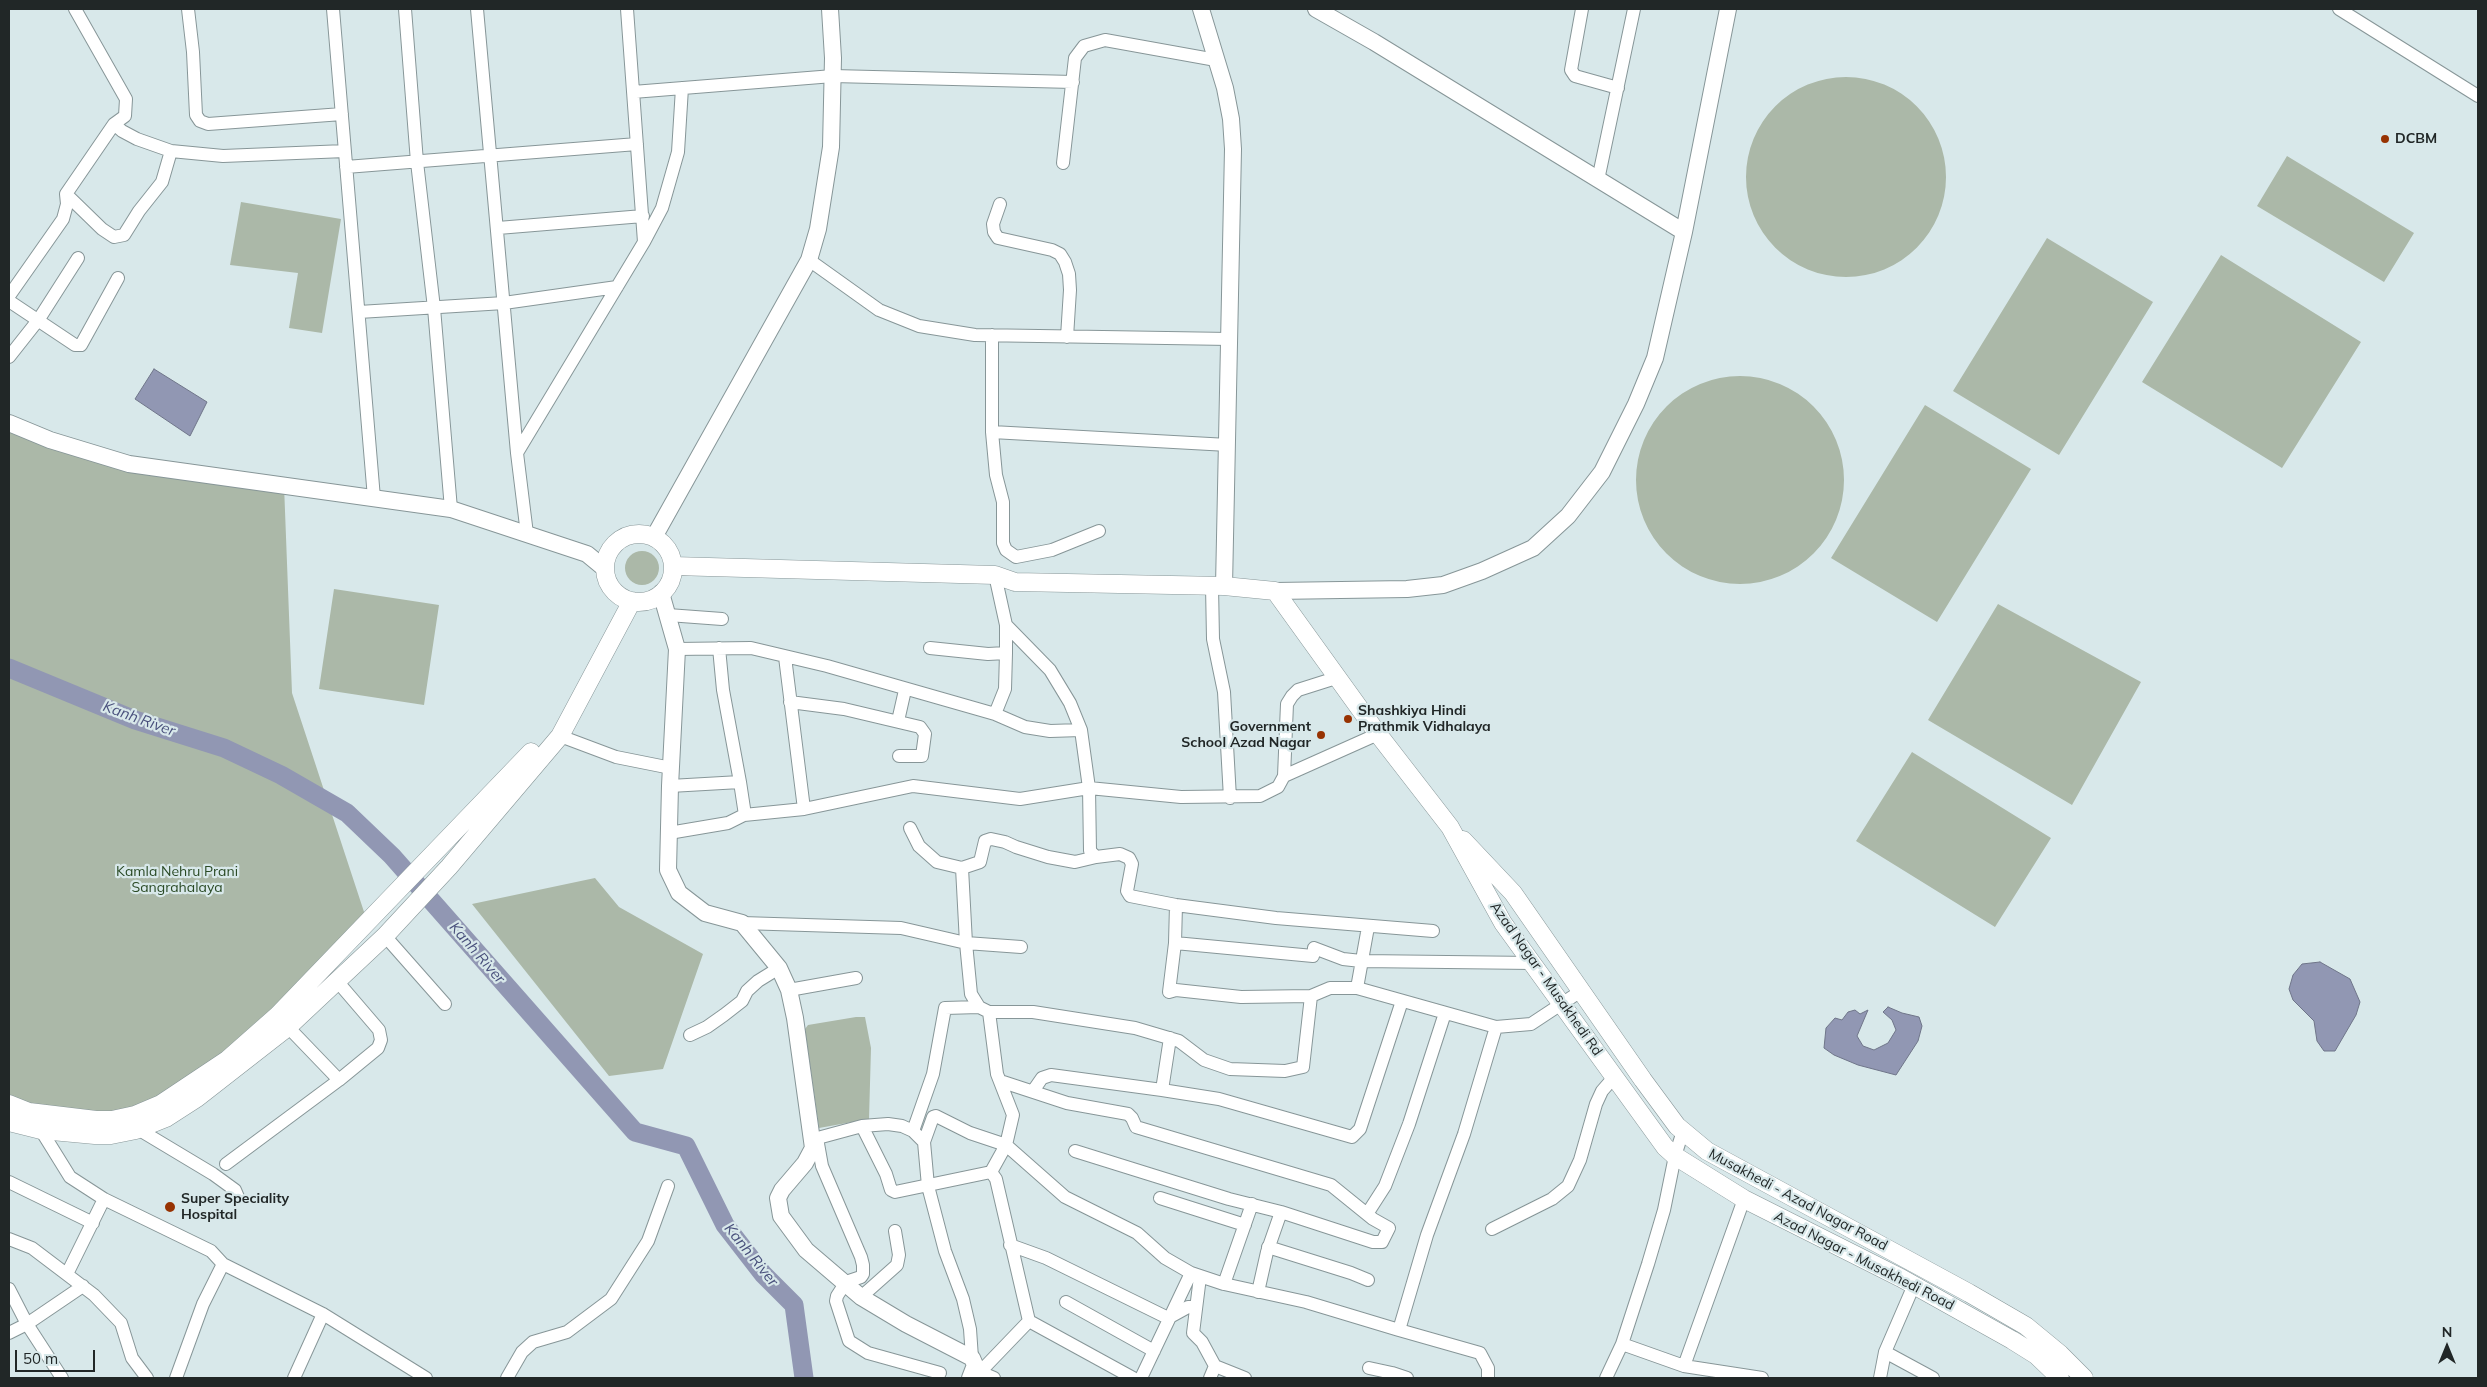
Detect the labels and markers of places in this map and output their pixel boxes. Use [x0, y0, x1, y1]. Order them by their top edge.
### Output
place label: DCBM [2395, 131, 2437, 147]
marker: DCBM [2379, 133, 2391, 145]
place label: Shashkiya Hindi Prathmik Vidhalaya [1358, 703, 1491, 736]
marker: Shashkiya Hindi Prathmik Vidhalaya [1342, 713, 1354, 725]
place label: Government School Azad Nagar [1181, 719, 1311, 752]
marker: Government School Azad Nagar [1315, 729, 1327, 741]
place label: Super Speciality Hospital [181, 1191, 289, 1224]
marker: Super Speciality Hospital [163, 1200, 177, 1214]

